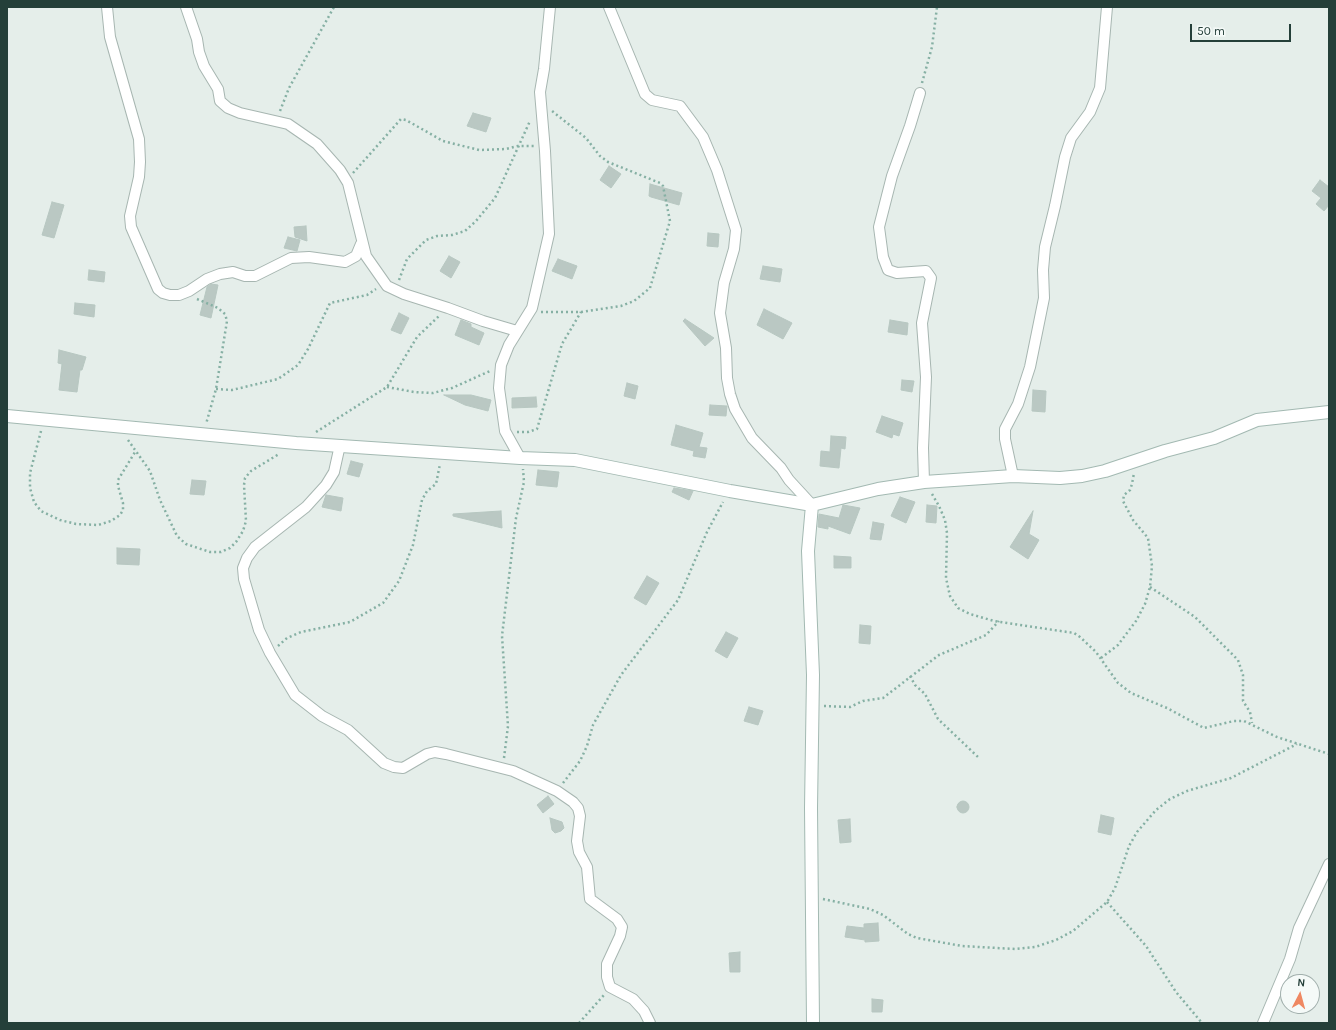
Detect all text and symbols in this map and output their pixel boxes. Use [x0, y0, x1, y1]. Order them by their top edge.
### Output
scale bar [1192, 16, 1293, 42]
text: 50 m [1197, 24, 1225, 38]
north arrow [1280, 974, 1320, 1014]
text: N [1297, 976, 1306, 989]

